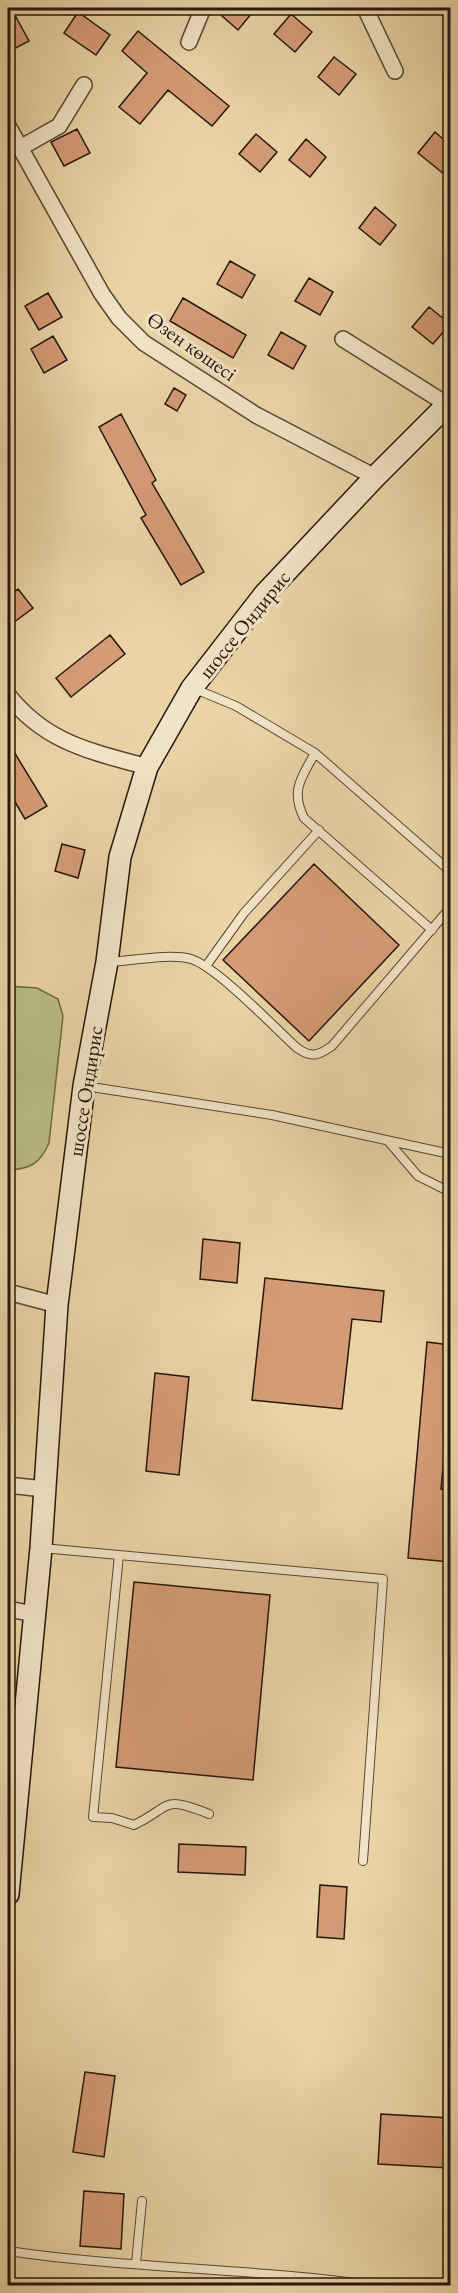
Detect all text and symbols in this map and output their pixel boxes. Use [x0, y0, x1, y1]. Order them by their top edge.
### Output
street label: Өзен көшесі [142, 305, 242, 387]
street label: шоссе Ондирис [192, 564, 296, 684]
street label: шоссе Ондирис [61, 1024, 109, 1158]

